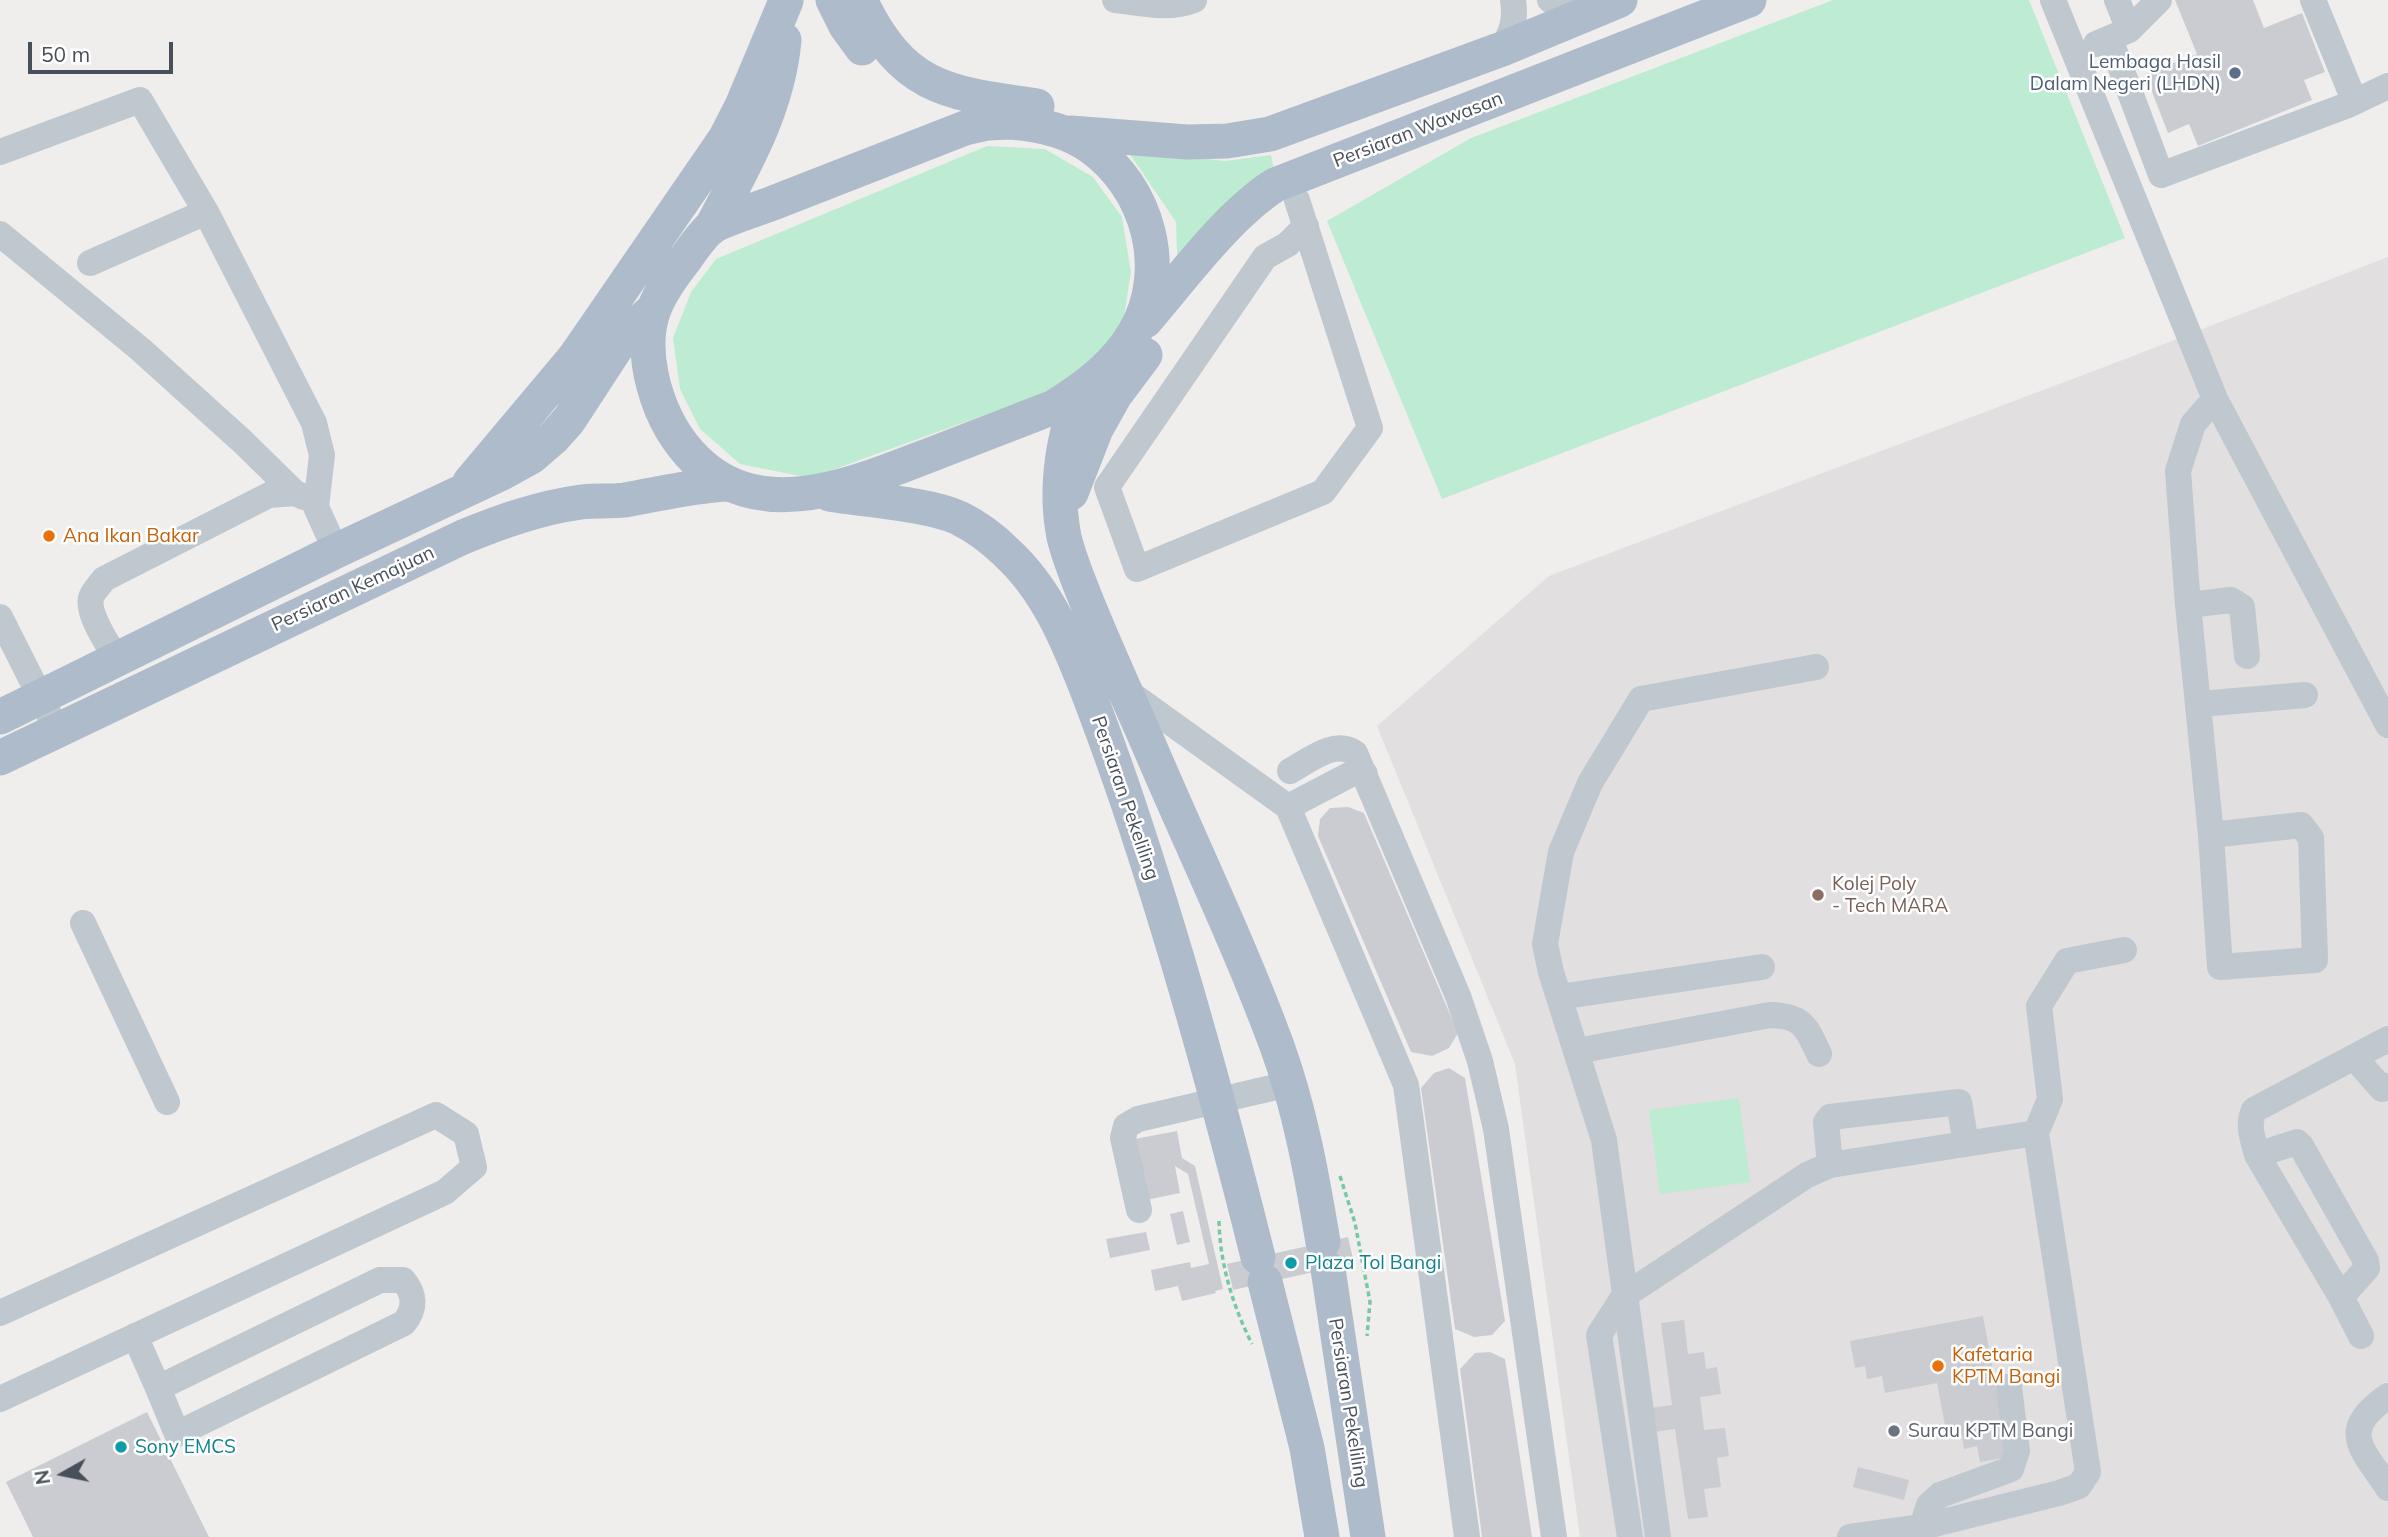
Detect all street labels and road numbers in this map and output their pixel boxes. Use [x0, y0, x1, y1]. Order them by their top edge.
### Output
street label: Persiaran Wawasan [1330, 87, 1506, 173]
street label: Persiaran Kemajuan [268, 541, 438, 637]
street label: Persiaran Pekeliling [1086, 713, 1164, 883]
street label: Persiaran Pekeliling [1323, 1316, 1373, 1490]

